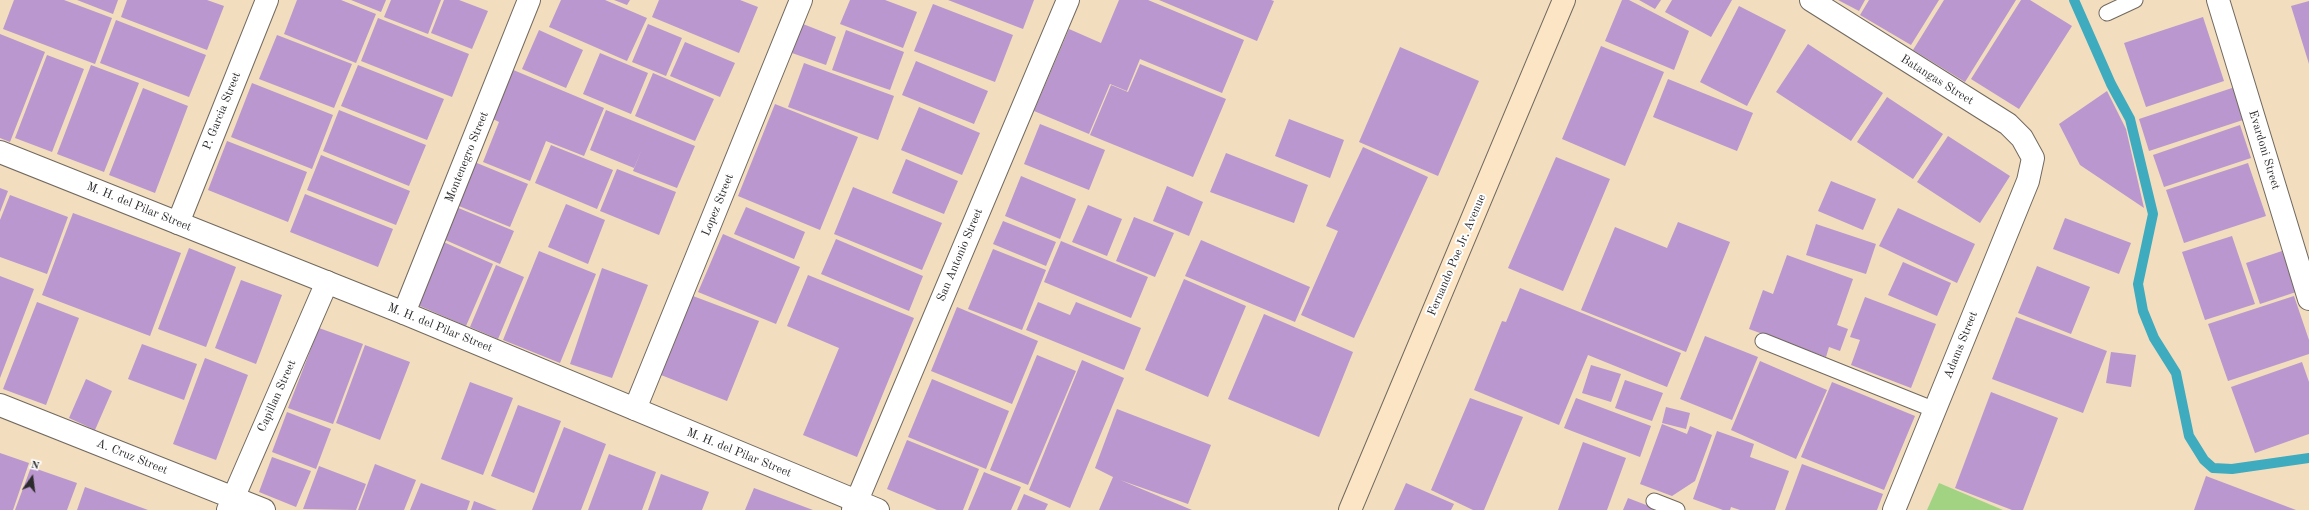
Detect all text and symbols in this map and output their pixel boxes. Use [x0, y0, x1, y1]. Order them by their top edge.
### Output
street label: Batangas Street [1898, 52, 1976, 108]
street label: P. Garcia Street [200, 70, 244, 152]
street label: Montenegro Street [442, 109, 492, 205]
street label: Evardoni Street [2245, 109, 2283, 191]
street label: Lopez Street [699, 172, 737, 238]
street label: M. H. del Pilar Street [84, 179, 194, 235]
street label: Fernando Poe Jr. Avenue [1425, 192, 1489, 318]
street label: San Antonio Street [934, 206, 986, 304]
street label: M. H. del Pilar Street [385, 300, 495, 356]
street label: Adams Street [1941, 309, 1981, 381]
street label: Capillan Street [255, 358, 299, 434]
street label: M. H. del Pilar Street [684, 425, 794, 481]
street label: A. Cruz Street [94, 436, 170, 478]
north arrow [12, 458, 52, 498]
text: N [30, 460, 40, 472]

